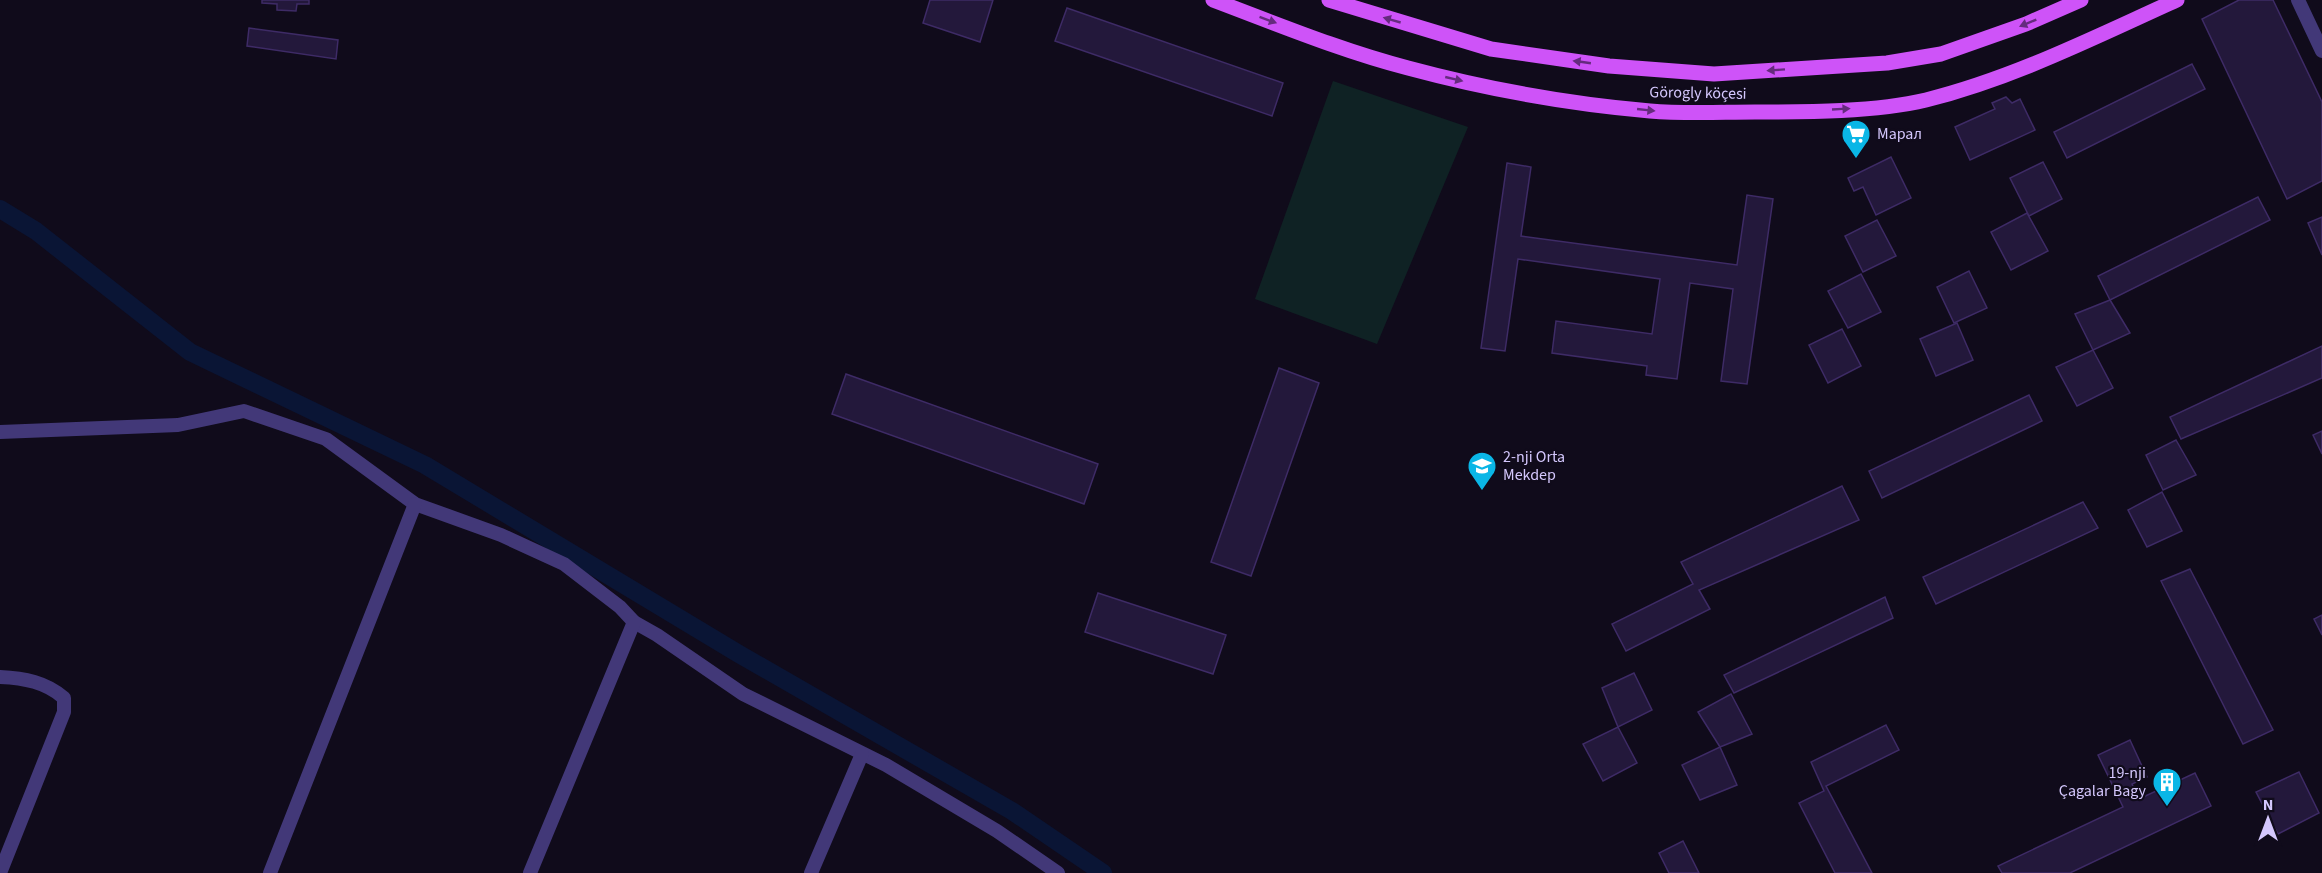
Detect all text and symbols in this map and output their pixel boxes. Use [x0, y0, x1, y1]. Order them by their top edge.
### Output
one-way arrow [1383, 15, 1401, 24]
one-way arrow [1259, 16, 1277, 26]
one-way arrow [2018, 18, 2036, 28]
one-way arrow [1572, 57, 1591, 66]
one-way arrow [1766, 65, 1785, 75]
one-way arrow [1445, 75, 1464, 84]
street label: Görogly köçesi [1649, 81, 1747, 105]
one-way arrow [1637, 105, 1656, 115]
one-way arrow [1831, 105, 1850, 114]
supermarket icon: Марал [1840, 118, 1872, 160]
place label: Марал [1877, 123, 1922, 145]
place label: 2-nji Orta Mekdep [1503, 446, 1565, 486]
school or university icon: 2-nji Orta Mekdep [1466, 450, 1498, 492]
place label: 19-nji Çagalar Bagy [2059, 762, 2147, 802]
building icon: 19-nji Çagalar Bagy [2151, 766, 2183, 808]
north arrow [2238, 789, 2298, 849]
text: N [2263, 794, 2273, 816]

